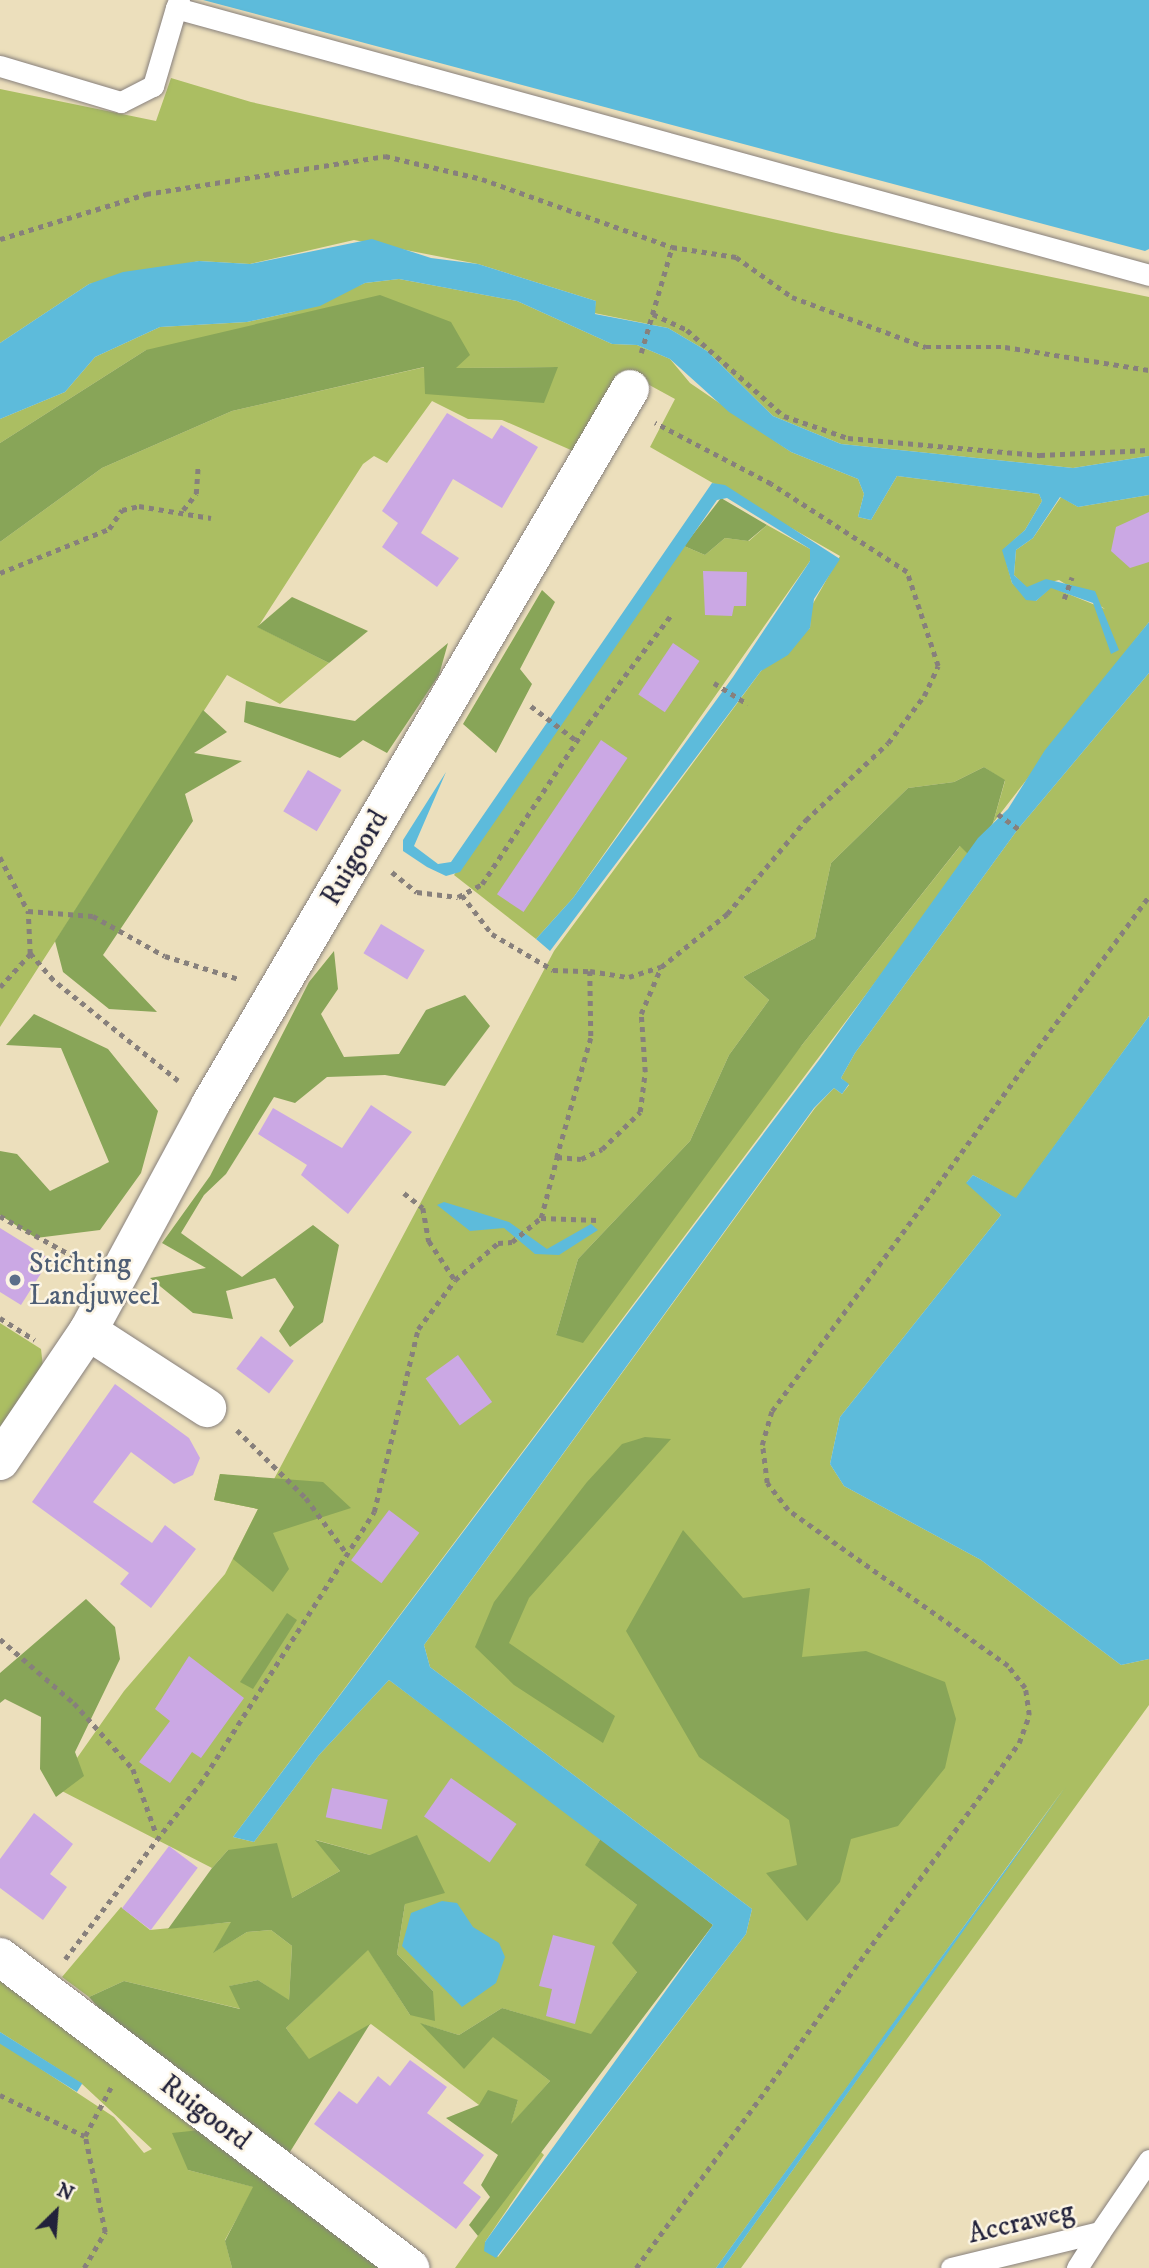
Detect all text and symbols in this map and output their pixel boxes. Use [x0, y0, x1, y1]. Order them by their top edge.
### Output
street label: Ruigoord [314, 804, 396, 912]
place label: Stichting Landjuweel [29, 1247, 159, 1313]
marker: Stichting Landjuweel [7, 1272, 23, 1288]
street label: Ruigoord [153, 2068, 257, 2158]
north arrow [21, 2177, 91, 2247]
text: N [53, 2179, 77, 2206]
street label: Accraweg [965, 2195, 1077, 2251]

